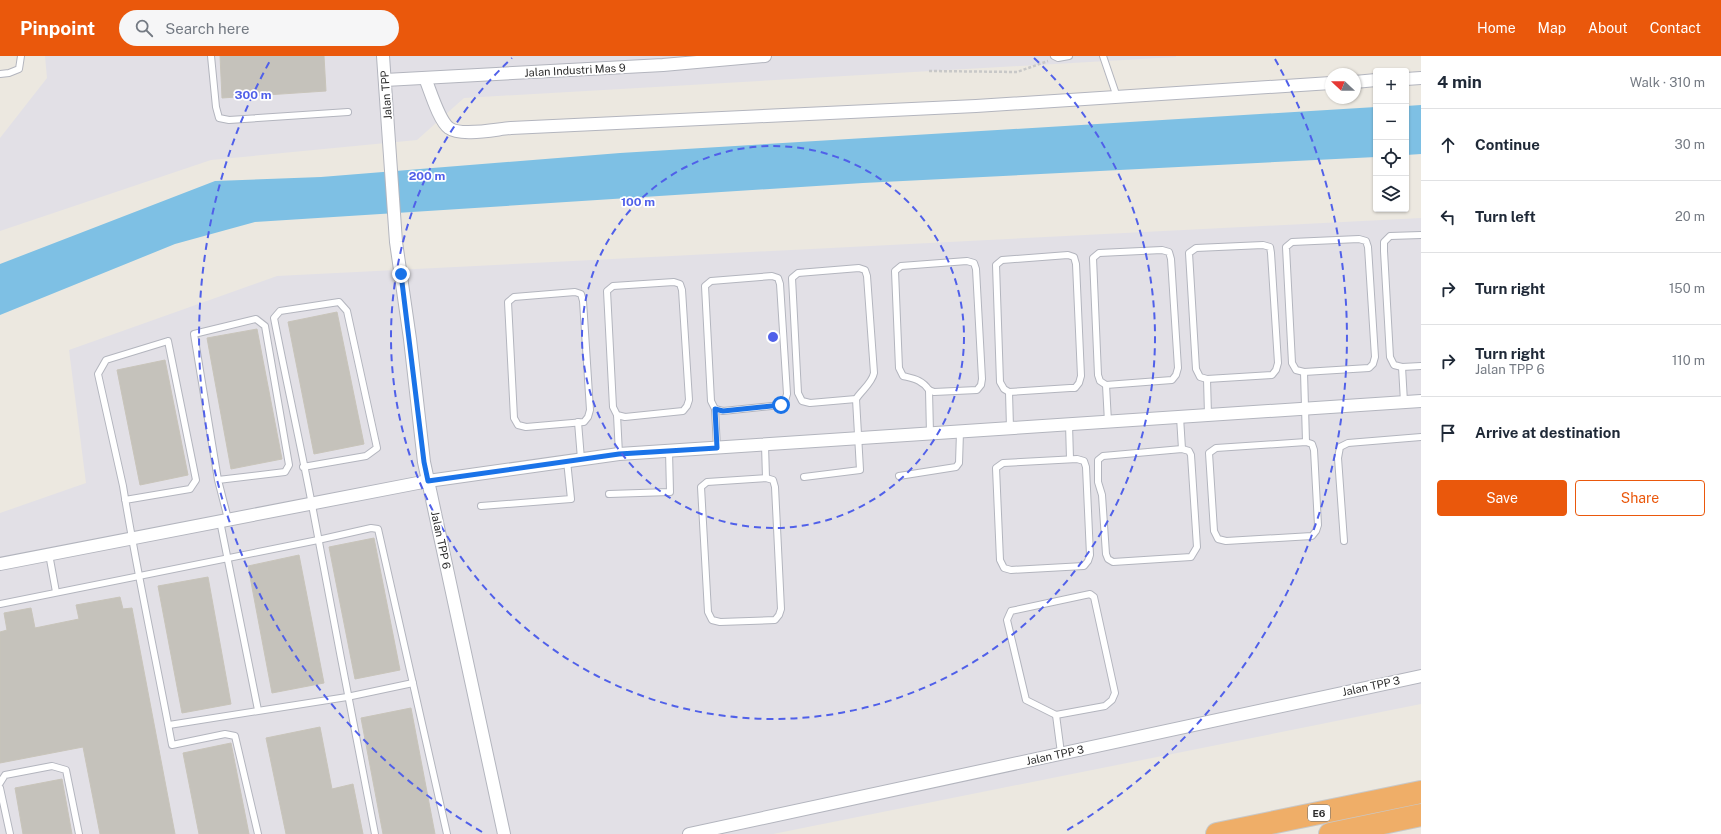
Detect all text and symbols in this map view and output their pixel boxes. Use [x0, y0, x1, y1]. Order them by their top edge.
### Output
search box [119, 10, 399, 46]
text: Pinpoint [20, 17, 95, 39]
icon: search [133, 17, 155, 39]
text: Search here [165, 20, 249, 37]
text: Home [1477, 20, 1516, 36]
text: Map [1538, 20, 1566, 36]
text: About [1588, 20, 1628, 36]
text: Contact [1650, 20, 1701, 36]
street label: Jalan Industri Mas 9 [524, 61, 626, 79]
north arrow [1325, 68, 1361, 104]
map controls [1373, 68, 1409, 212]
button: + [1373, 68, 1409, 104]
street label: Jalan TPP [378, 70, 394, 120]
text: 4 min [1437, 72, 1482, 92]
text: Walk · 310 m [1630, 75, 1705, 90]
text: 300 m [235, 88, 272, 102]
button: − [1373, 104, 1409, 140]
icon: ahead [1437, 134, 1459, 156]
text: Continue [1475, 136, 1540, 153]
text: 30 m [1675, 137, 1705, 152]
button: locate [1373, 140, 1409, 176]
text: 200 m [409, 169, 445, 183]
button: layers [1373, 176, 1409, 212]
text: 100 m [621, 195, 655, 209]
icon: left [1437, 206, 1459, 228]
text: Turn left [1475, 208, 1536, 225]
text: 20 m [1675, 209, 1705, 224]
route end [392, 265, 410, 283]
icon: right [1437, 278, 1459, 300]
text: Turn right [1475, 280, 1545, 297]
text: 150 m [1669, 281, 1705, 296]
centre of rings [766, 330, 780, 344]
text: Turn right [1475, 345, 1545, 362]
icon: right [1437, 350, 1459, 372]
text: 110 m [1672, 353, 1705, 368]
text: Jalan TPP 6 [1475, 362, 1544, 377]
route start [772, 396, 790, 414]
icon: arrive [1437, 422, 1459, 444]
text: Arrive at destination [1475, 424, 1620, 441]
button: Save [1437, 480, 1567, 516]
button: Share [1575, 480, 1705, 516]
street label: Jalan TPP 6 [429, 510, 453, 570]
street label: Jalan TPP 3 [1341, 674, 1401, 698]
street label: Jalan TPP 3 [1025, 743, 1085, 767]
road number: E6 [1308, 805, 1330, 821]

